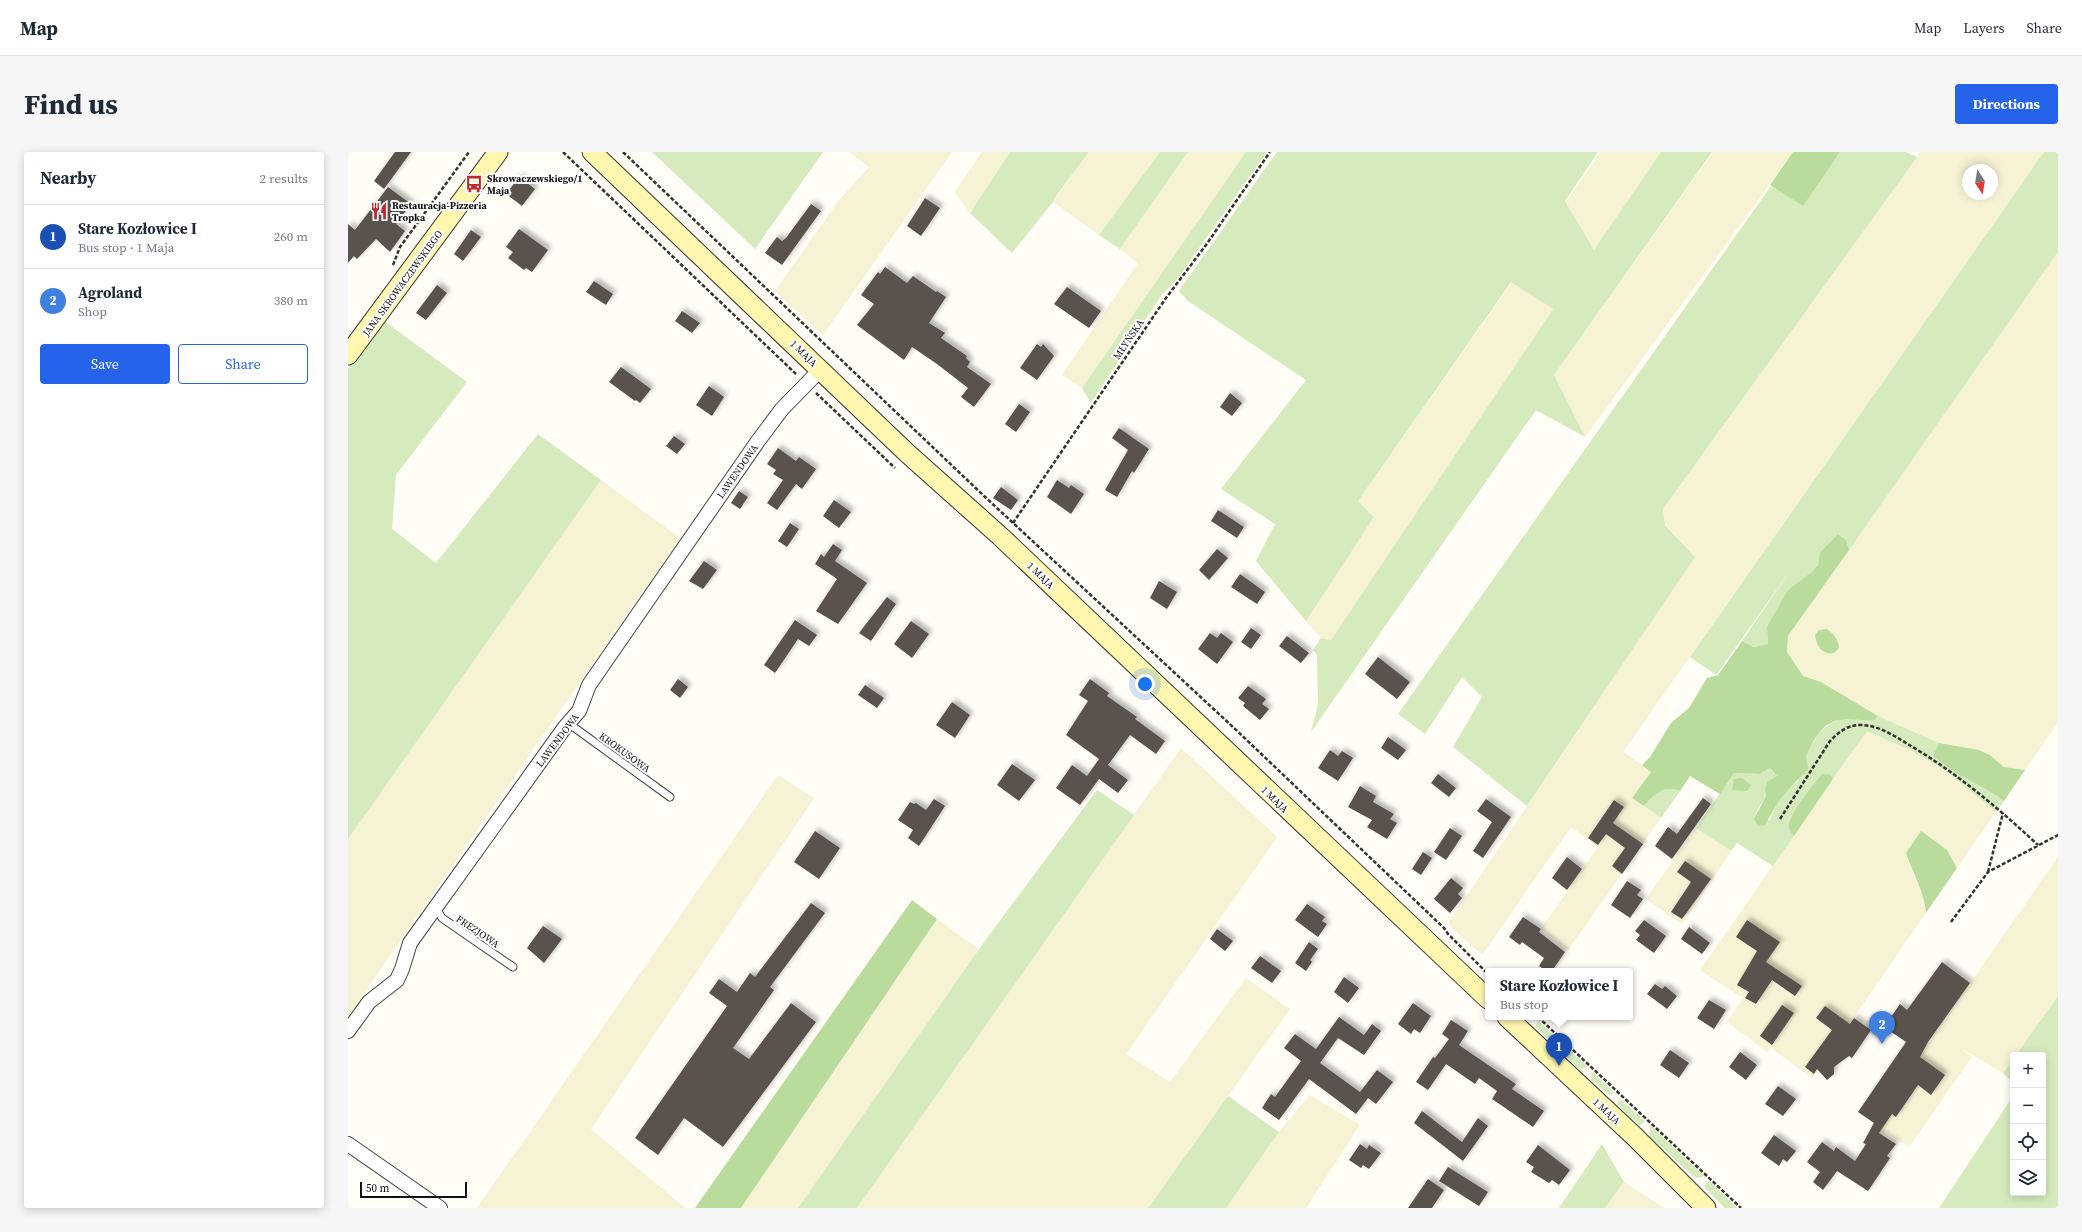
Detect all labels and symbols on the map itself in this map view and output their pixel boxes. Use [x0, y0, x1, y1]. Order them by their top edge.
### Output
north arrow [1962, 164, 1998, 200]
place label: Skrowaczewskiego/1 Maja [487, 172, 583, 197]
bus stop icon: Skrowaczewskiego/1 Maja [464, 174, 484, 194]
place label: Restauracja-Pizzeria Tropka [392, 199, 487, 224]
restaurant icon: Restauracja-Pizzeria Tropka [369, 201, 389, 221]
street label: JANA SKROWACZEWSKIEGO [359, 228, 445, 340]
street label: MŁYŃSKA [1110, 316, 1147, 362]
street label: 1 MAJA [787, 337, 820, 370]
street label: LAWENDOWA [714, 441, 761, 501]
street label: 1 MAJA [1024, 559, 1057, 592]
your location [1135, 674, 1155, 694]
street label: LAWENDOWA [533, 711, 582, 770]
street label: KROKUSOWA [596, 729, 653, 776]
street label: 1 MAJA [1258, 783, 1291, 816]
street label: FREZJOWA [454, 912, 502, 951]
pin: 2 [1869, 1011, 1895, 1044]
pin: 1 [1546, 1033, 1572, 1066]
street label: 1 MAJA [1590, 1095, 1623, 1128]
scale bar [360, 1180, 467, 1199]

